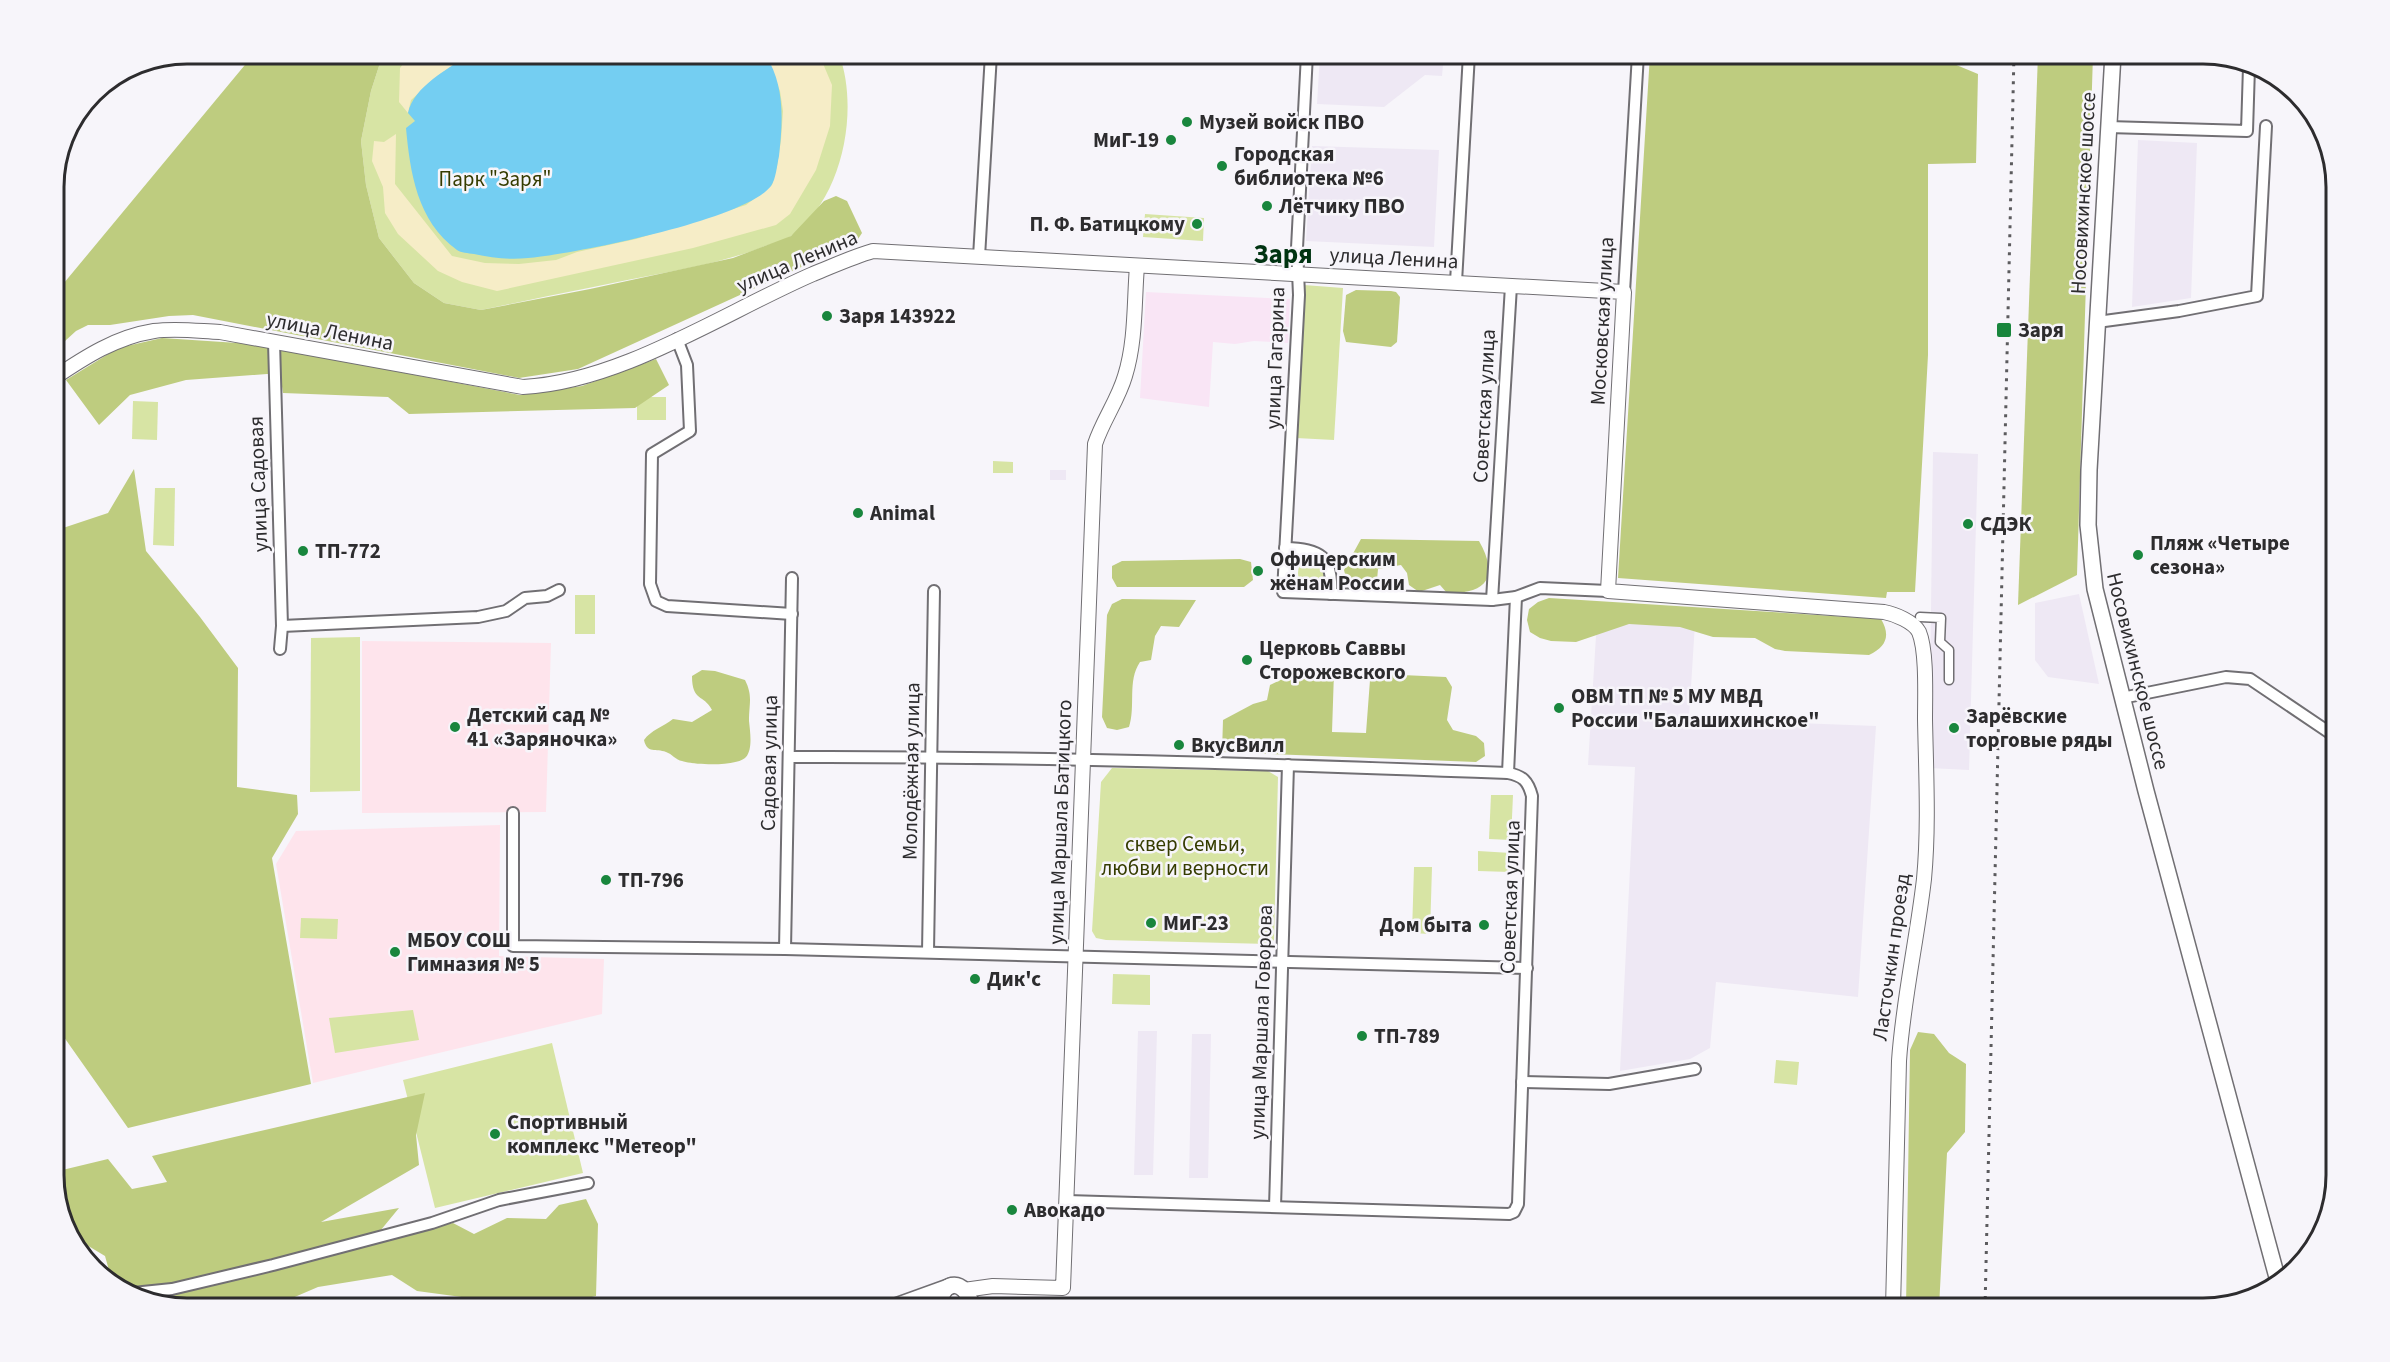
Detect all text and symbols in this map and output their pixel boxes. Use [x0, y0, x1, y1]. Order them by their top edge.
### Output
street label: Носовихинское шоссе [2063, 91, 2103, 295]
place label: Музей войск ПВО [1199, 107, 1364, 137]
marker: Музей войск ПВО [1180, 115, 1194, 129]
place label: МиГ-19 [1093, 125, 1159, 155]
marker: МиГ-19 [1164, 133, 1178, 147]
place label: Городская библиотека №6 [1234, 139, 1384, 193]
marker: Городская библиотека №6 [1215, 159, 1229, 173]
park label: Парк "Заря" [439, 164, 551, 194]
place label: Лётчику ПВО [1278, 191, 1405, 221]
marker: Лётчику ПВО [1260, 199, 1274, 213]
place label: П. Ф. Батицкому [1029, 209, 1185, 239]
marker: П. Ф. Батицкому [1190, 217, 1204, 231]
street label: улица Ленина [732, 222, 862, 300]
district label: Заря [1253, 235, 1313, 274]
street label: Московская улица [1583, 236, 1621, 406]
street label: улица Ленина [1329, 240, 1459, 276]
street label: улица Гагарина [1258, 286, 1292, 430]
place label: Заря 143922 [839, 301, 956, 331]
street label: улица Ленина [264, 304, 396, 358]
marker: Заря 143922 [820, 309, 834, 323]
place label: Заря [2018, 315, 2064, 345]
marker: Заря [1995, 321, 2013, 339]
street label: Советская улица [1465, 328, 1503, 484]
street label: улица Садовая [241, 415, 275, 553]
place label: Animal [869, 498, 935, 528]
marker: Animal [851, 506, 865, 520]
place label: СДЭК [1980, 509, 2033, 539]
marker: СДЭК [1961, 517, 1975, 531]
place label: Пляж «Четыре сезона» [2150, 528, 2290, 582]
place label: ТП-772 [315, 536, 381, 566]
marker: ТП-772 [296, 544, 310, 558]
place label: Офицерским жёнам России [1270, 544, 1405, 598]
marker: Пляж «Четыре сезона» [2131, 548, 2145, 562]
marker: Офицерским жёнам России [1251, 564, 1265, 578]
street label: Носовихинское шоссе [2099, 569, 2177, 773]
place label: Церковь Саввы Сторожевского [1259, 633, 1406, 687]
marker: Церковь Саввы Сторожевского [1240, 653, 1254, 667]
place label: ОВМ ТП № 5 МУ МВД России "Балашихинское" [1571, 681, 1819, 735]
street label: Молодёжная улица [894, 682, 928, 860]
street label: Садовая улица [753, 695, 785, 831]
street label: улица Маршала Батицкого [1041, 699, 1079, 945]
place label: Детский сад № 41 «Заряночка» [467, 700, 617, 754]
marker: ОВМ ТП № 5 МУ МВД России "Балашихинское" [1552, 701, 1566, 715]
place label: Зарёвские торговые ряды [1966, 701, 2112, 755]
marker: Детский сад № 41 «Заряночка» [448, 720, 462, 734]
marker: Зарёвские торговые ряды [1947, 721, 1961, 735]
place label: ВкусВилл [1191, 730, 1284, 760]
marker: ВкусВилл [1172, 738, 1186, 752]
street label: Советская улица [1492, 820, 1528, 974]
park label: сквер Семьи, любви и верности [1101, 829, 1269, 883]
place label: ТП-796 [618, 865, 684, 895]
street label: Ласточкин проезд [1864, 871, 1918, 1043]
marker: ТП-796 [599, 873, 613, 887]
street label: улица Маршала Говорова [1242, 904, 1280, 1140]
place label: МиГ-23 [1163, 908, 1229, 938]
place label: Дом быта [1380, 910, 1472, 940]
marker: МиГ-23 [1144, 916, 1158, 930]
marker: Дом быта [1477, 918, 1491, 932]
place label: МБОУ СОШ Гимназия № 5 [407, 925, 540, 979]
marker: МБОУ СОШ Гимназия № 5 [388, 945, 402, 959]
place label: Дик'с [987, 964, 1041, 994]
marker: Дик'с [968, 972, 982, 986]
place label: ТП-789 [1374, 1021, 1440, 1051]
marker: ТП-789 [1355, 1029, 1369, 1043]
place label: Спортивный комплекс "Метеор" [507, 1107, 697, 1161]
marker: Спортивный комплекс "Метеор" [488, 1127, 502, 1141]
place label: Авокадо [1023, 1195, 1105, 1225]
marker: Авокадо [1005, 1203, 1019, 1217]

